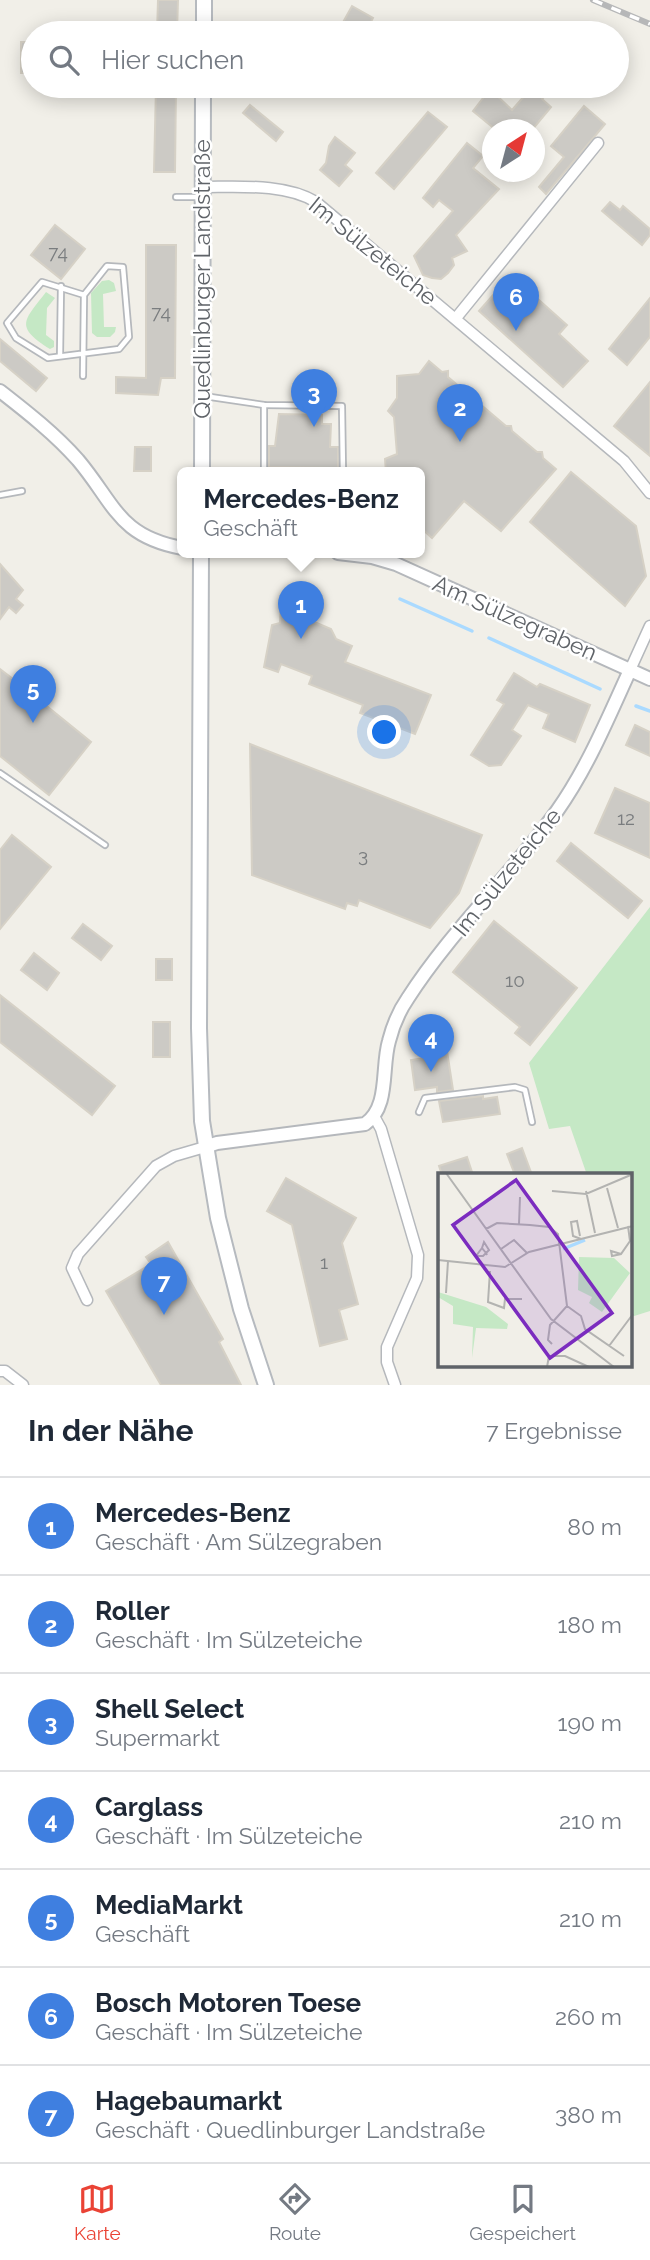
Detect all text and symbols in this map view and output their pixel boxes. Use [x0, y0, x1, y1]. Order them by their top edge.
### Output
search box [21, 21, 629, 98]
icon: search [45, 41, 83, 79]
text: Hier suchen [101, 45, 244, 75]
north arrow [482, 119, 545, 182]
street label: Quedlinburger Landstraße [188, 139, 215, 419]
street label: Im Sülzeteiche [304, 191, 443, 310]
house number: 74 [48, 241, 68, 263]
pin: 6 [493, 273, 539, 331]
house number: 74 [151, 301, 171, 323]
pin: 3 [291, 369, 337, 427]
pin: 2 [437, 384, 483, 442]
popup [177, 467, 425, 558]
text: Mercedes-Benz [203, 484, 399, 514]
text: Geschäft [203, 514, 298, 541]
street label: Am Sülzegraben [429, 569, 601, 666]
pin: 1 [278, 581, 324, 639]
pin: 5 [10, 665, 56, 723]
your location [367, 715, 401, 749]
street label: Im Sülzeteiche [447, 802, 566, 941]
house number: 12 [617, 807, 635, 829]
house number: 3 [358, 844, 368, 866]
house number: 10 [505, 969, 525, 991]
pin: 4 [408, 1014, 454, 1072]
inset map [438, 1173, 632, 1367]
house number: 1 [320, 1251, 328, 1273]
pin: 7 [141, 1257, 187, 1315]
text: In der Nähe [28, 1413, 193, 1448]
text: 7 Ergebnisse [486, 1417, 622, 1444]
text: Mercedes-Benz [95, 1498, 291, 1528]
text: 1 [45, 1513, 57, 1540]
text: 80 m [567, 1513, 622, 1540]
text: Geschäft · Am Sülzegraben [95, 1528, 382, 1555]
text: Roller [95, 1596, 170, 1626]
text: 2 [45, 1611, 57, 1638]
text: 180 m [557, 1611, 622, 1638]
text: Geschäft · Im Sülzeteiche [95, 1626, 363, 1653]
text: Shell Select [95, 1694, 244, 1724]
text: 3 [45, 1709, 57, 1736]
text: 190 m [558, 1709, 622, 1736]
text: Supermarkt [95, 1724, 220, 1751]
text: Carglass [95, 1792, 203, 1822]
text: 4 [44, 1807, 58, 1834]
text: 210 m [559, 1807, 622, 1834]
text: Geschäft · Im Sülzeteiche [95, 1822, 363, 1849]
text: MediaMarkt [95, 1890, 243, 1920]
text: 5 [45, 1905, 57, 1932]
text: 210 m [559, 1905, 622, 1932]
text: Geschäft [95, 1920, 190, 1947]
text: Bosch Motoren Toese [95, 1988, 361, 2018]
text: 6 [44, 2003, 58, 2030]
text: 260 m [555, 2003, 622, 2030]
text: Geschäft · Im Sülzeteiche [95, 2018, 363, 2045]
text: Hagebaumarkt [95, 2086, 282, 2116]
text: 7 [45, 2101, 57, 2128]
text: 380 m [555, 2101, 622, 2128]
text: Geschäft · Quedlinburger Landstraße [95, 2116, 485, 2143]
tab: Karte [74, 2180, 121, 2244]
tab: Route [269, 2180, 321, 2244]
tab: Gespeichert [469, 2180, 576, 2244]

